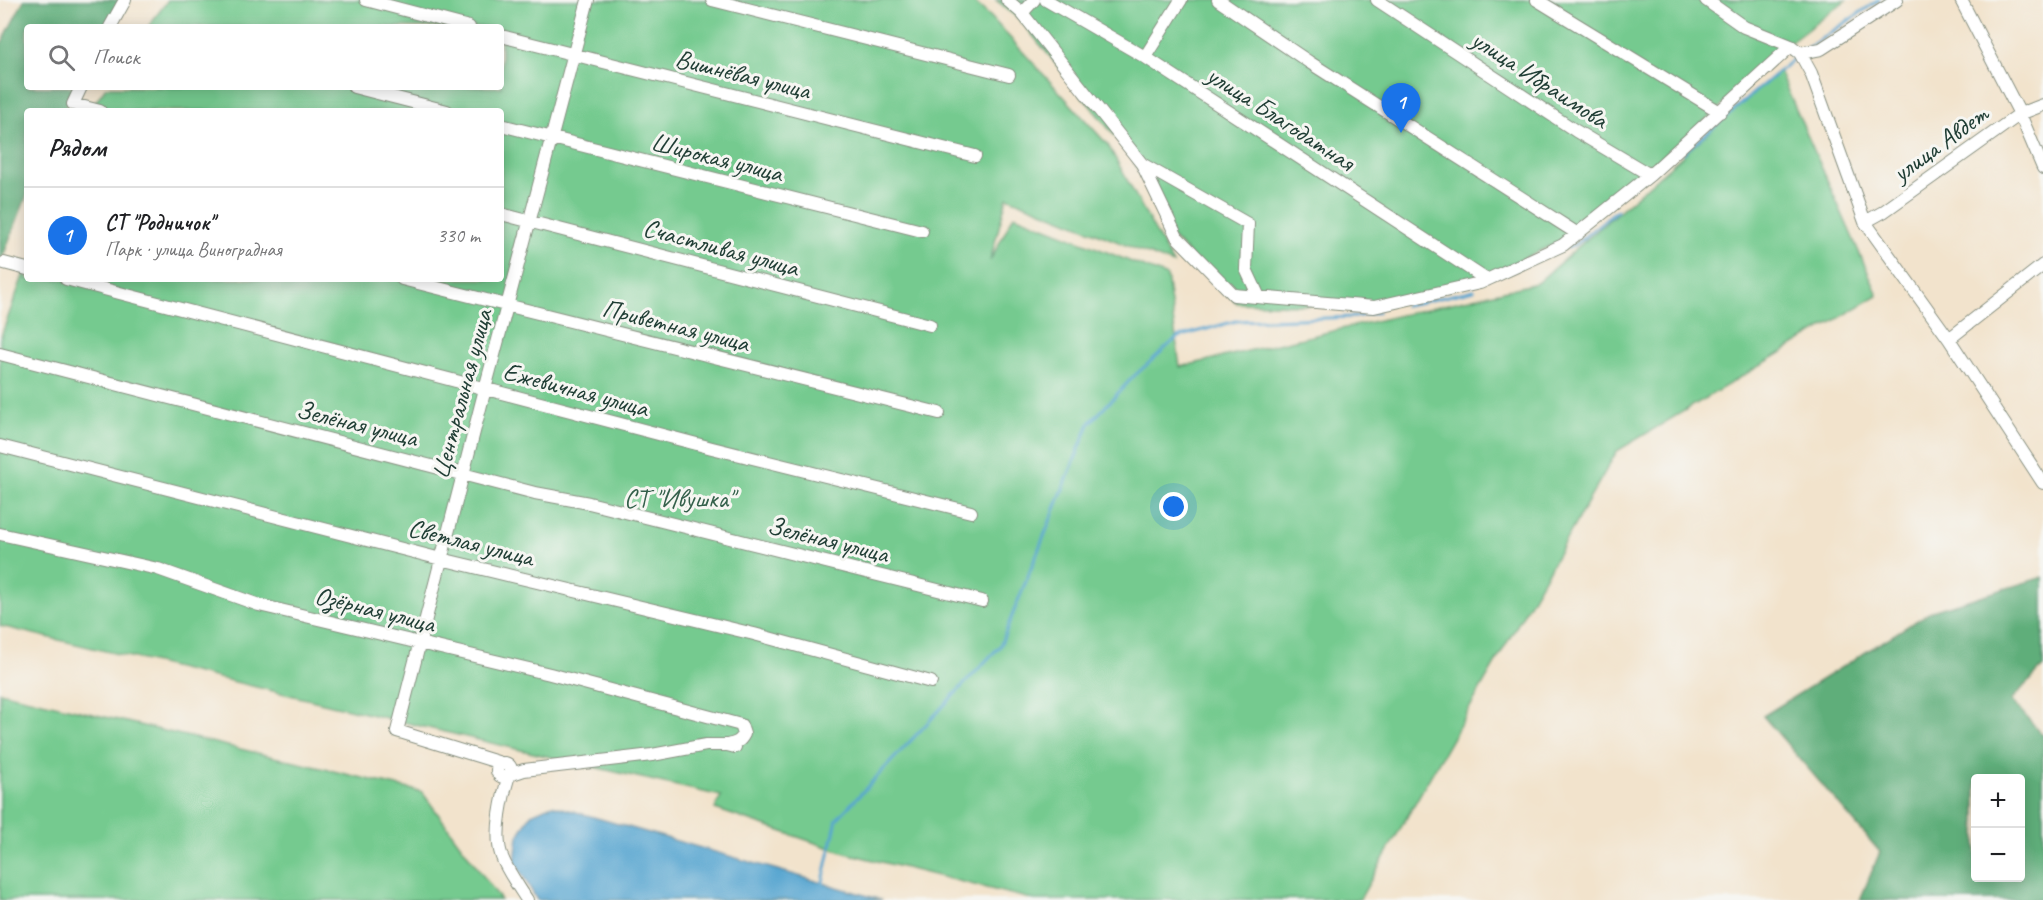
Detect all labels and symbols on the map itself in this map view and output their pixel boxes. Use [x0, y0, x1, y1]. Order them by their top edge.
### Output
street label: улица Ибраимова [1463, 22, 1616, 137]
street label: Вишнёвая улица [672, 42, 815, 108]
street label: улица Благодатная [1199, 57, 1362, 179]
pin: 1 [1382, 84, 1420, 133]
street label: улица Авдет [1884, 96, 1996, 190]
street label: Широкая улица [648, 125, 788, 190]
street label: Счастливая улица [640, 211, 804, 284]
street label: Приветная улица [599, 291, 754, 360]
street label: Центральная улица [423, 304, 500, 483]
street label: Ежевичная улица [500, 354, 654, 425]
street label: Зелёная улица [293, 393, 422, 455]
park label: СТ "Ивушка" [624, 482, 739, 515]
your location [1159, 492, 1188, 521]
street label: Зелёная улица [764, 509, 893, 571]
street label: Светлая улица [405, 511, 539, 575]
street label: Озёрная улица [311, 579, 440, 642]

